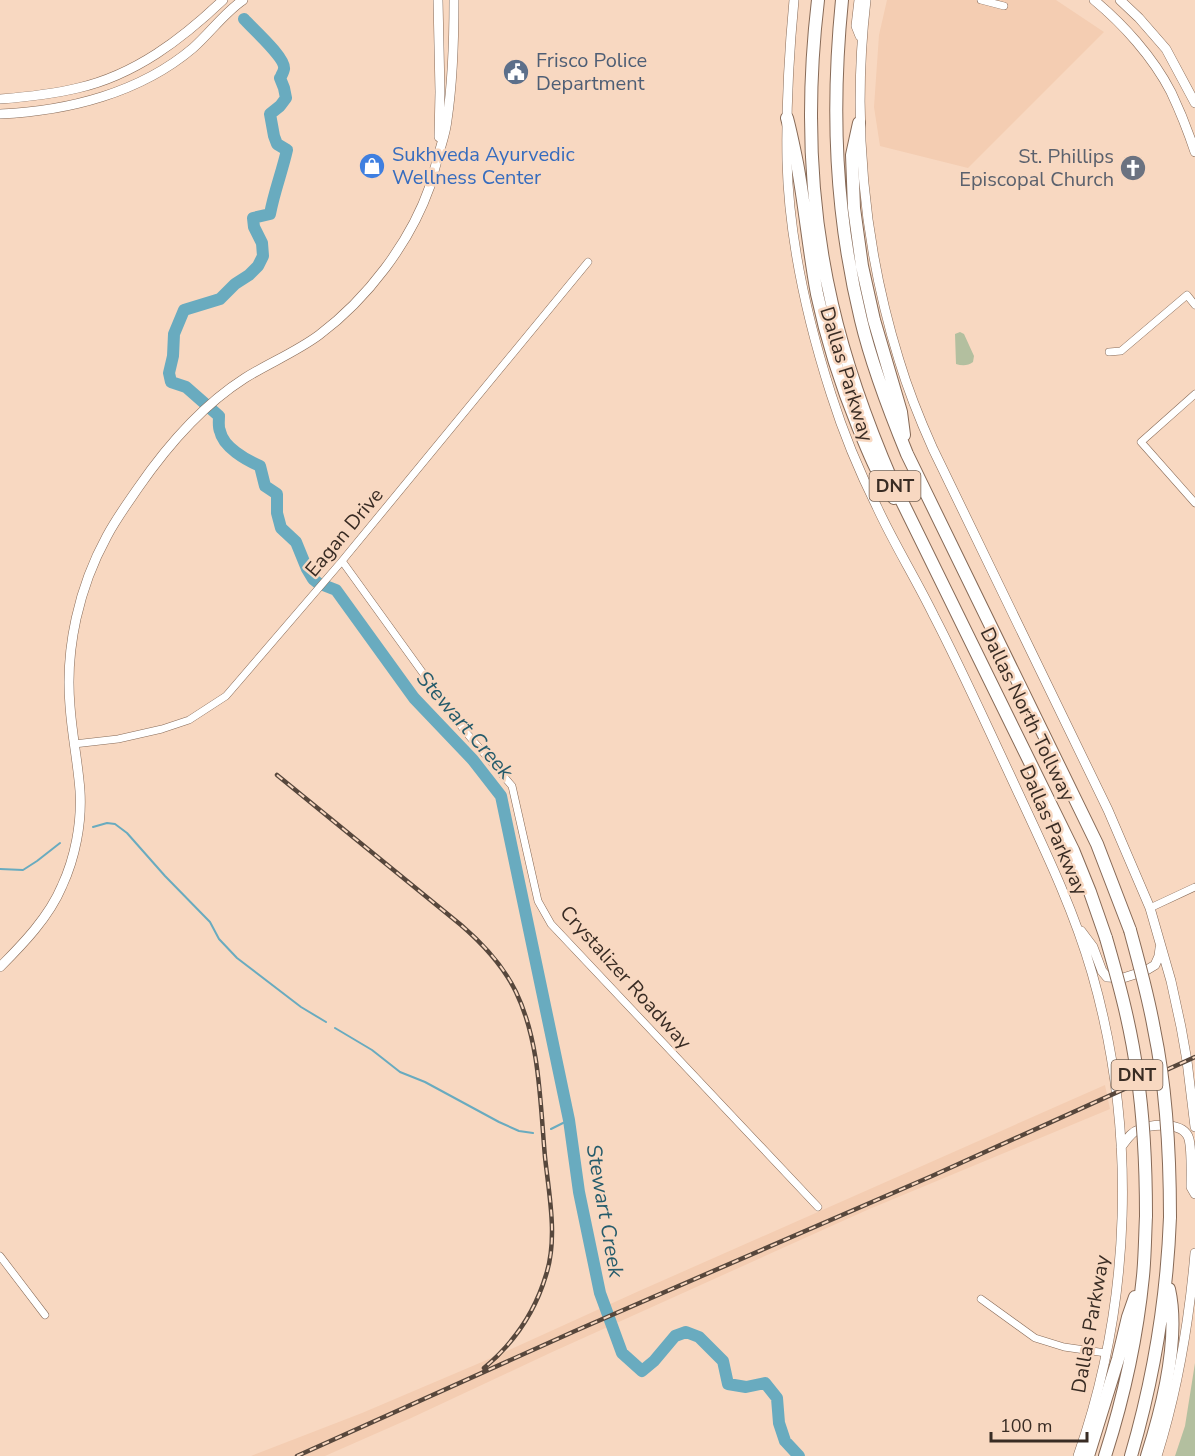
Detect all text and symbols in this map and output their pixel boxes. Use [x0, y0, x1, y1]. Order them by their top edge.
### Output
place label: Frisco Police Department [536, 47, 647, 97]
public building icon: Frisco Police Department [501, 57, 531, 87]
place label: Sukhveda Ayurvedic Wellness Center [392, 141, 575, 191]
place label: St. Phillips Episcopal Church [959, 143, 1114, 193]
shop icon: Sukhveda Ayurvedic Wellness Center [357, 151, 387, 181]
church icon: St. Phillips Episcopal Church [1118, 153, 1148, 183]
street label: Dallas Parkway [813, 303, 880, 446]
road number: DNT [870, 471, 920, 501]
street label: Eagan Drive [299, 482, 390, 583]
street label: Dallas North Tollway [974, 623, 1082, 806]
water label: Stewart Creek [410, 665, 520, 785]
street label: Dallas Parkway [1013, 761, 1095, 900]
street label: Crystalizer Roadway [554, 900, 698, 1056]
road number: DNT [1112, 1060, 1162, 1090]
water label: Stewart Creek [579, 1142, 631, 1280]
street label: Dallas Parkway [1065, 1252, 1116, 1395]
scale bar [991, 1405, 1087, 1443]
text: 100 m [1000, 1414, 1052, 1438]

